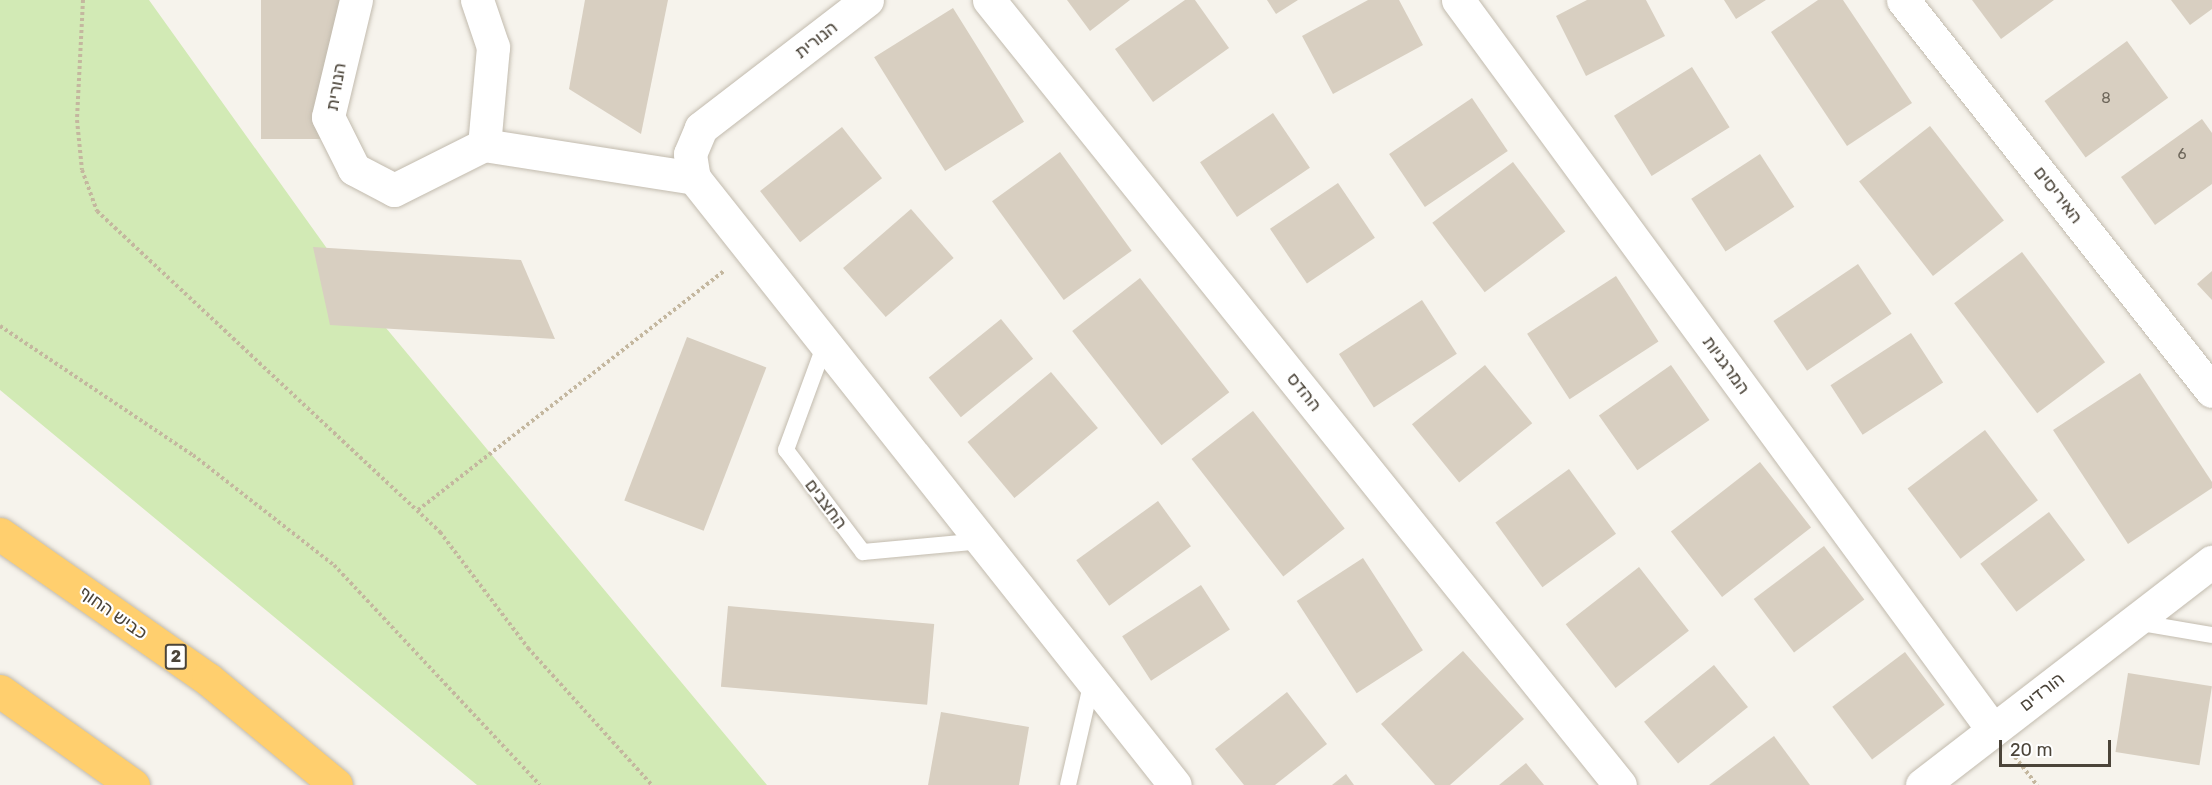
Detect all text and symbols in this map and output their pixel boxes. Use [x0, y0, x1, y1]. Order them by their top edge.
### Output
street label: הנורית [790, 16, 842, 64]
street label: הנורית [321, 61, 351, 113]
house number: 8 [2101, 90, 2111, 108]
house number: 6 [2177, 146, 2187, 164]
street label: האיריסים [2029, 162, 2087, 228]
street label: המרגניות [1698, 332, 1754, 398]
street label: ההדס [1282, 368, 1326, 416]
street label: החצבים [800, 475, 852, 533]
street label: כביש החוף [75, 582, 151, 644]
road number: 2 [164, 644, 188, 670]
street label: הורדים [2015, 668, 2069, 716]
scale bar [2002, 728, 2114, 766]
text: 20 m [2010, 739, 2052, 761]

